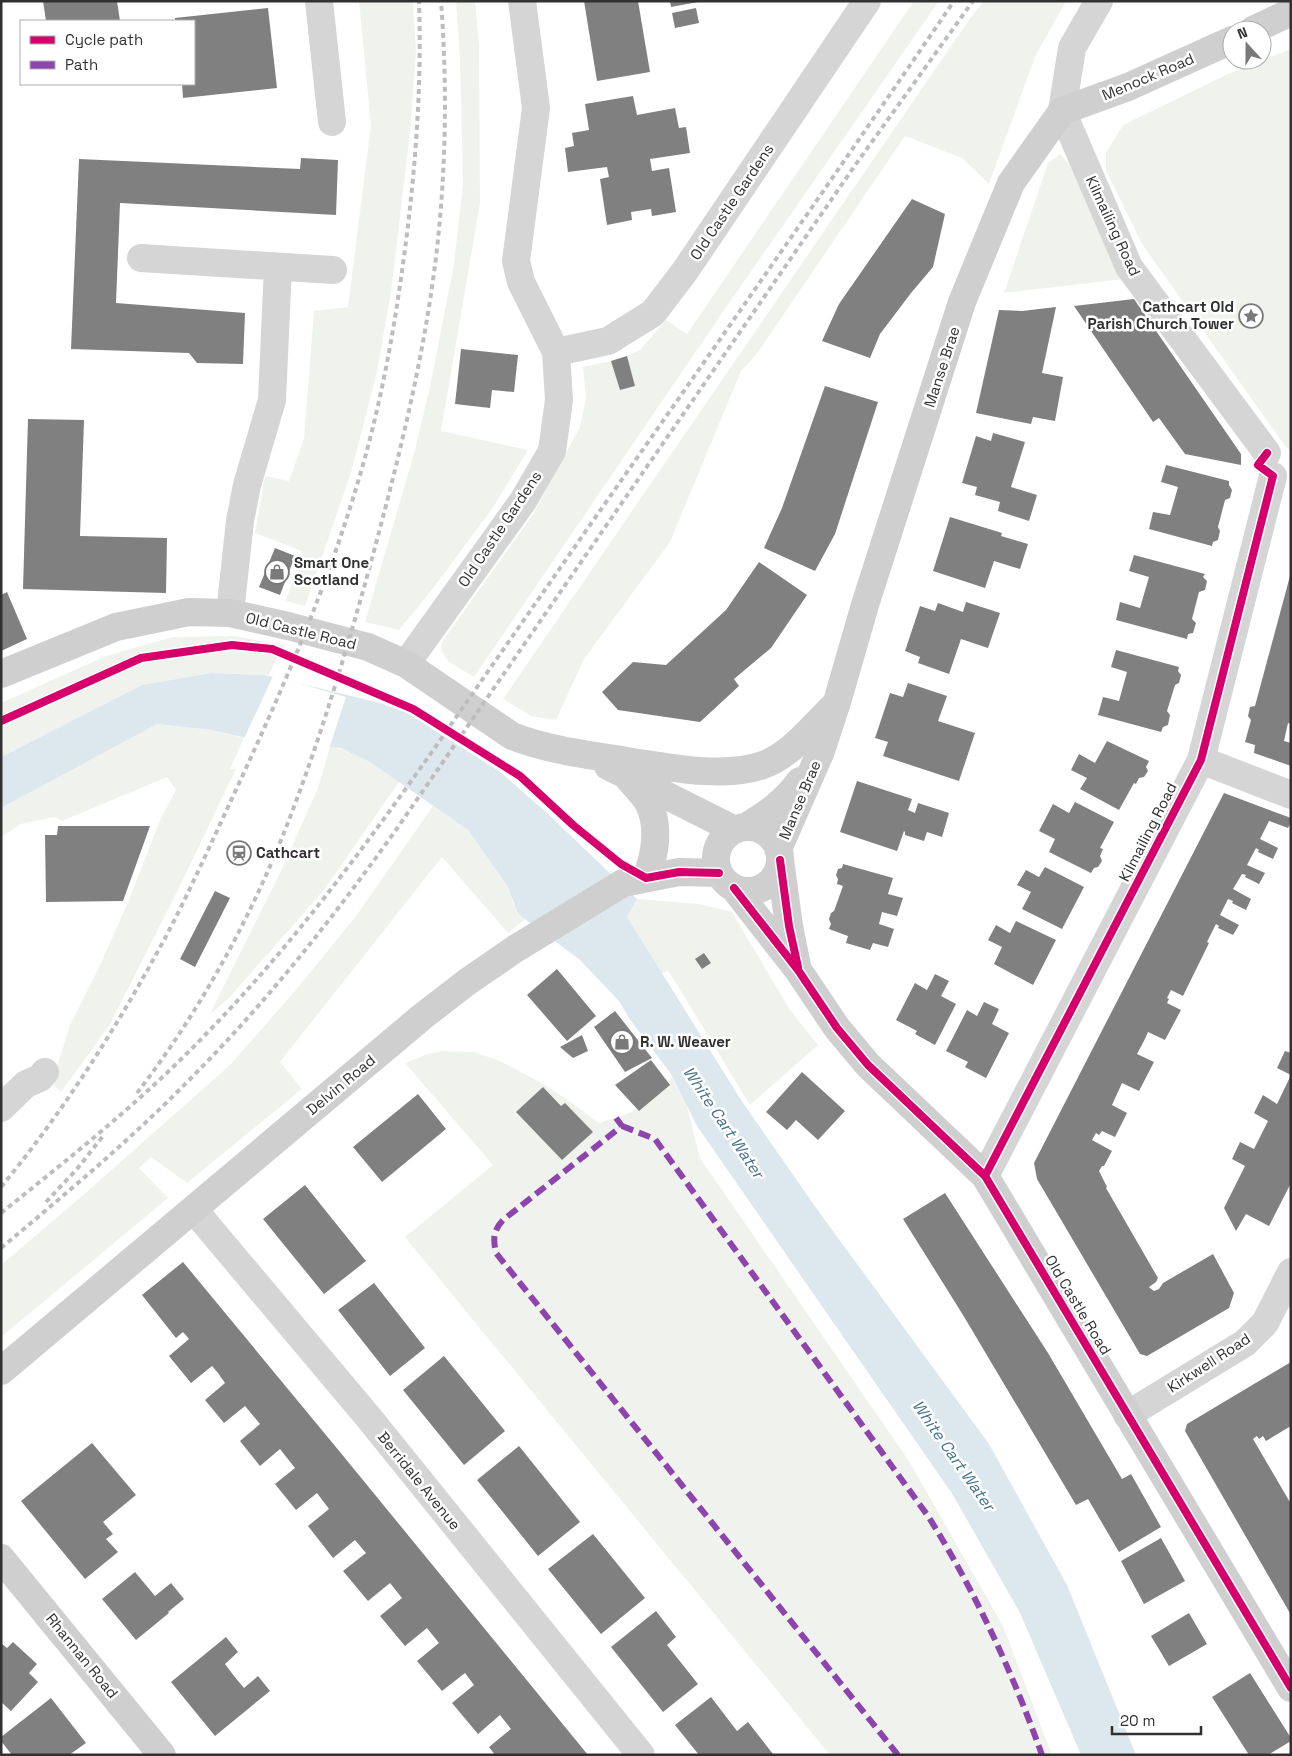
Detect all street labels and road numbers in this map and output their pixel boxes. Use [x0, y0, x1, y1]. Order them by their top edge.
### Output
street label: Menock Road [1099, 49, 1197, 104]
street label: Old Castle Gardens [686, 140, 778, 263]
street label: Kilmailing Road [1082, 173, 1145, 279]
street label: Manse Brae [920, 324, 964, 410]
street label: Old Castle Gardens [454, 467, 546, 590]
street label: Old Castle Road [244, 608, 358, 653]
street label: Manse Brae [774, 757, 825, 842]
street label: Kilmailing Road [1114, 779, 1181, 884]
street label: Delvin Road [302, 1050, 379, 1119]
street label: Old Castle Road [1041, 1251, 1116, 1358]
street label: Kirkwell Road [1164, 1329, 1254, 1397]
street label: Berridale Avenue [374, 1428, 465, 1534]
street label: Rhannan Road [42, 1609, 123, 1702]

